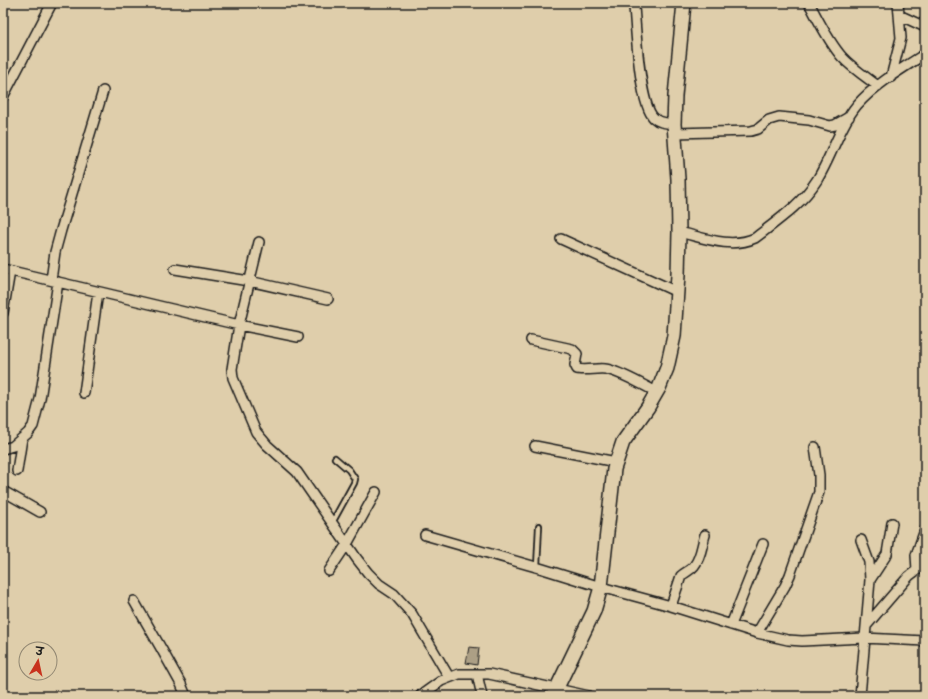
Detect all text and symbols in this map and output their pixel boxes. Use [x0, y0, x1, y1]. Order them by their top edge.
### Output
north arrow [18, 641, 58, 681]
text: उ [34, 643, 46, 661]

